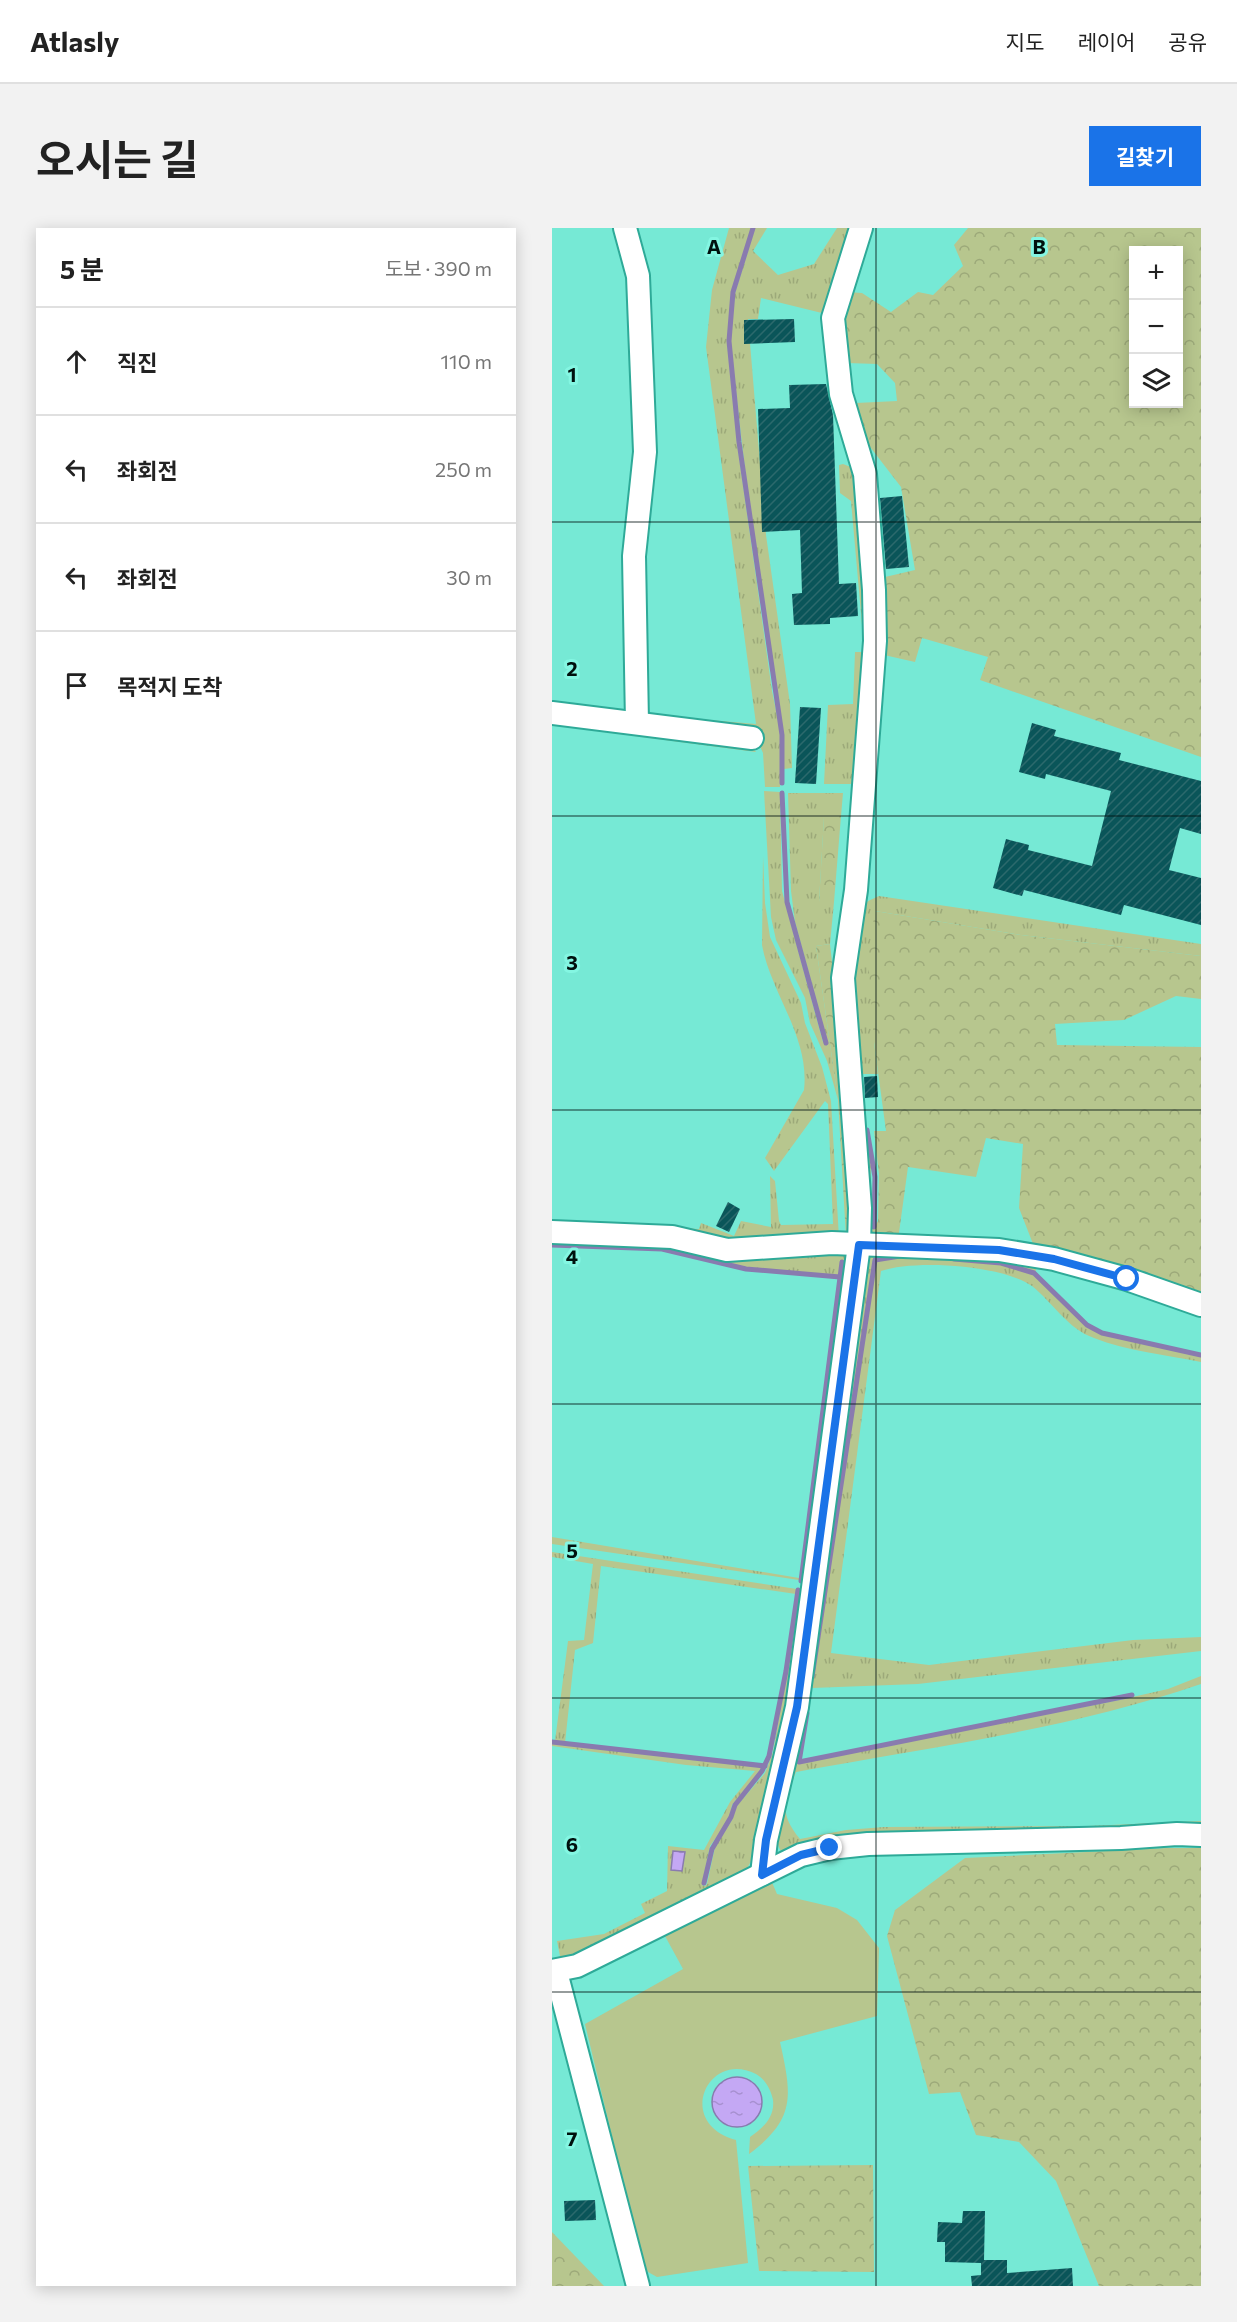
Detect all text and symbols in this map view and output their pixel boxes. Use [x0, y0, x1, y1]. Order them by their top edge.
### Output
text: Atlasly [30, 24, 119, 58]
text: 지도 [1006, 29, 1044, 54]
text: 레이어 [1077, 29, 1135, 54]
text: 공유 [1168, 29, 1207, 54]
button: 길찾기 [1089, 126, 1201, 186]
text: 오시는 길 [36, 132, 199, 184]
text: A [707, 234, 721, 258]
text: B [1032, 234, 1046, 258]
map controls [1129, 246, 1183, 408]
button: + [1129, 246, 1183, 300]
text: 5 분 [60, 253, 104, 284]
text: 도보 · 390 m [385, 256, 492, 280]
button: − [1129, 300, 1183, 354]
icon: ahead [60, 345, 93, 378]
text: 직진 [117, 349, 157, 376]
text: 110 m [441, 349, 492, 373]
button: layers [1129, 354, 1183, 408]
text: 1 [567, 362, 577, 386]
icon: left [60, 453, 93, 486]
text: 좌회전 [117, 457, 178, 484]
text: 250 m [435, 457, 492, 481]
icon: left [60, 561, 93, 594]
text: 좌회전 [117, 565, 178, 592]
text: 30 m [446, 565, 492, 589]
text: 2 [566, 656, 578, 680]
icon: arrive [60, 669, 93, 702]
text: 목적지 도착 [117, 673, 222, 700]
text: 3 [566, 950, 578, 974]
text: 4 [566, 1244, 578, 1268]
route start [1113, 1265, 1139, 1291]
text: 5 [566, 1538, 578, 1562]
text: 6 [566, 1832, 578, 1856]
route end [816, 1834, 842, 1860]
text: 7 [567, 2126, 578, 2150]

